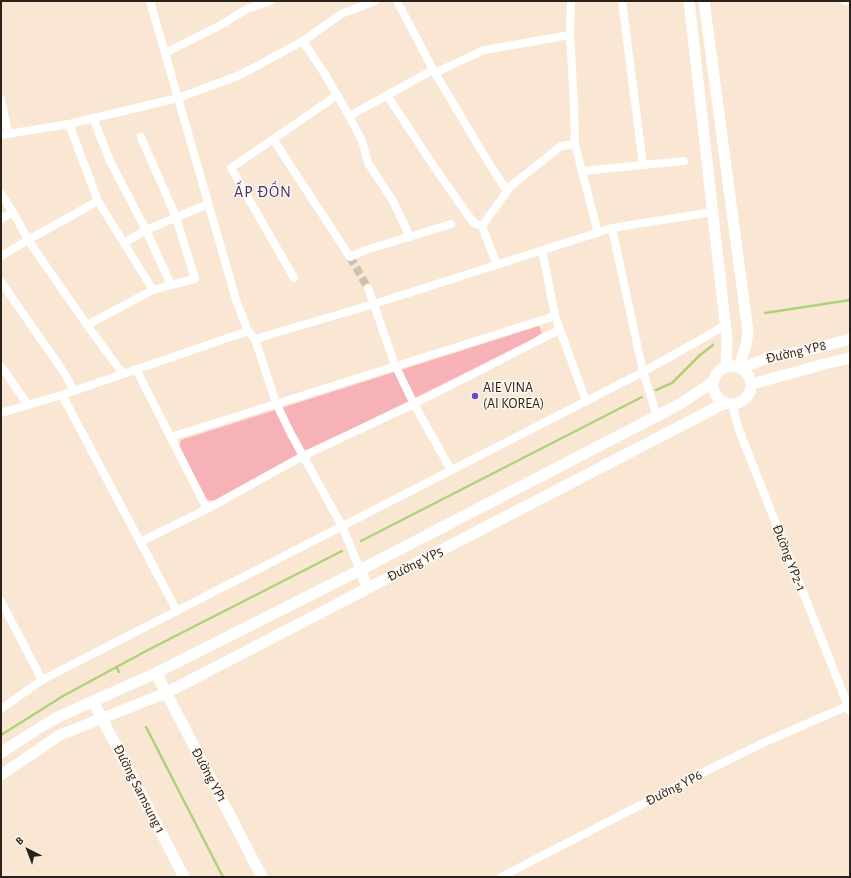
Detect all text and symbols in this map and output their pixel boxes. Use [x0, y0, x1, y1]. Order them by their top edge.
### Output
district label: ẤP ĐỒN [234, 182, 292, 202]
street label: Đường YP8 [764, 337, 828, 367]
place label: AIE VINA (AI KOREA) [483, 380, 544, 412]
marker: AIE VINA (AI KOREA) [470, 391, 480, 401]
street label: Đường YP2-1 [769, 522, 809, 594]
street label: Đường YP5 [384, 543, 446, 585]
street label: Đường Samsung 1 [109, 742, 169, 836]
street label: Đường YP1 [188, 745, 230, 805]
street label: Đường YP6 [643, 767, 705, 809]
north arrow [8, 830, 48, 870]
text: B [14, 834, 26, 847]

